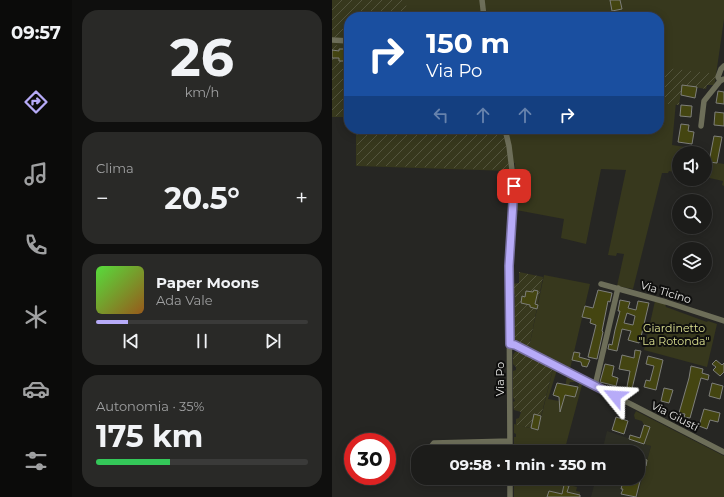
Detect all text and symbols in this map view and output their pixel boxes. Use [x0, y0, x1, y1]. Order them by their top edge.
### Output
text: 09:57 [11, 22, 61, 44]
text: 26 [170, 26, 234, 89]
text: 150 m [426, 26, 510, 60]
icon: right [360, 28, 412, 80]
text: Via Po [426, 60, 482, 82]
text: km/h [185, 84, 219, 100]
icon: directions [22, 88, 50, 116]
icon: left [430, 104, 452, 126]
icon: ahead [472, 104, 494, 126]
icon: ahead [514, 104, 536, 126]
icon: right [556, 104, 578, 126]
map controls [672, 146, 712, 282]
button: sound [672, 146, 712, 186]
icon: music [22, 160, 50, 188]
text: Clima [96, 160, 134, 176]
pin [497, 169, 531, 203]
icon: arrive [503, 175, 525, 197]
text: 20.5° [164, 180, 240, 217]
text: − [96, 185, 109, 212]
text: + [295, 185, 308, 212]
button: search [672, 194, 712, 234]
icon: phone [22, 231, 50, 259]
button: layers [672, 242, 712, 282]
text: Paper Moons [156, 273, 259, 292]
street label: Via Ticino [639, 278, 693, 306]
text: Ada Vale [156, 292, 213, 308]
icon: climate [22, 303, 50, 331]
park label: Giardinetto "La Rotonda" [638, 321, 710, 348]
icon: previous [120, 330, 142, 352]
icon: pause [191, 330, 213, 352]
icon: next [262, 330, 284, 352]
street label: Via Po [493, 362, 507, 396]
icon: car [22, 375, 50, 403]
position arrow [594, 375, 636, 417]
text: Autonomia · 35% [96, 398, 204, 414]
street label: Via Giusti [649, 398, 701, 434]
text: 175 km [96, 418, 203, 455]
speed limit sign: 30 [344, 433, 396, 485]
icon: filters [22, 447, 50, 475]
text: 09:58 · 1 min · 350 m [449, 455, 607, 474]

